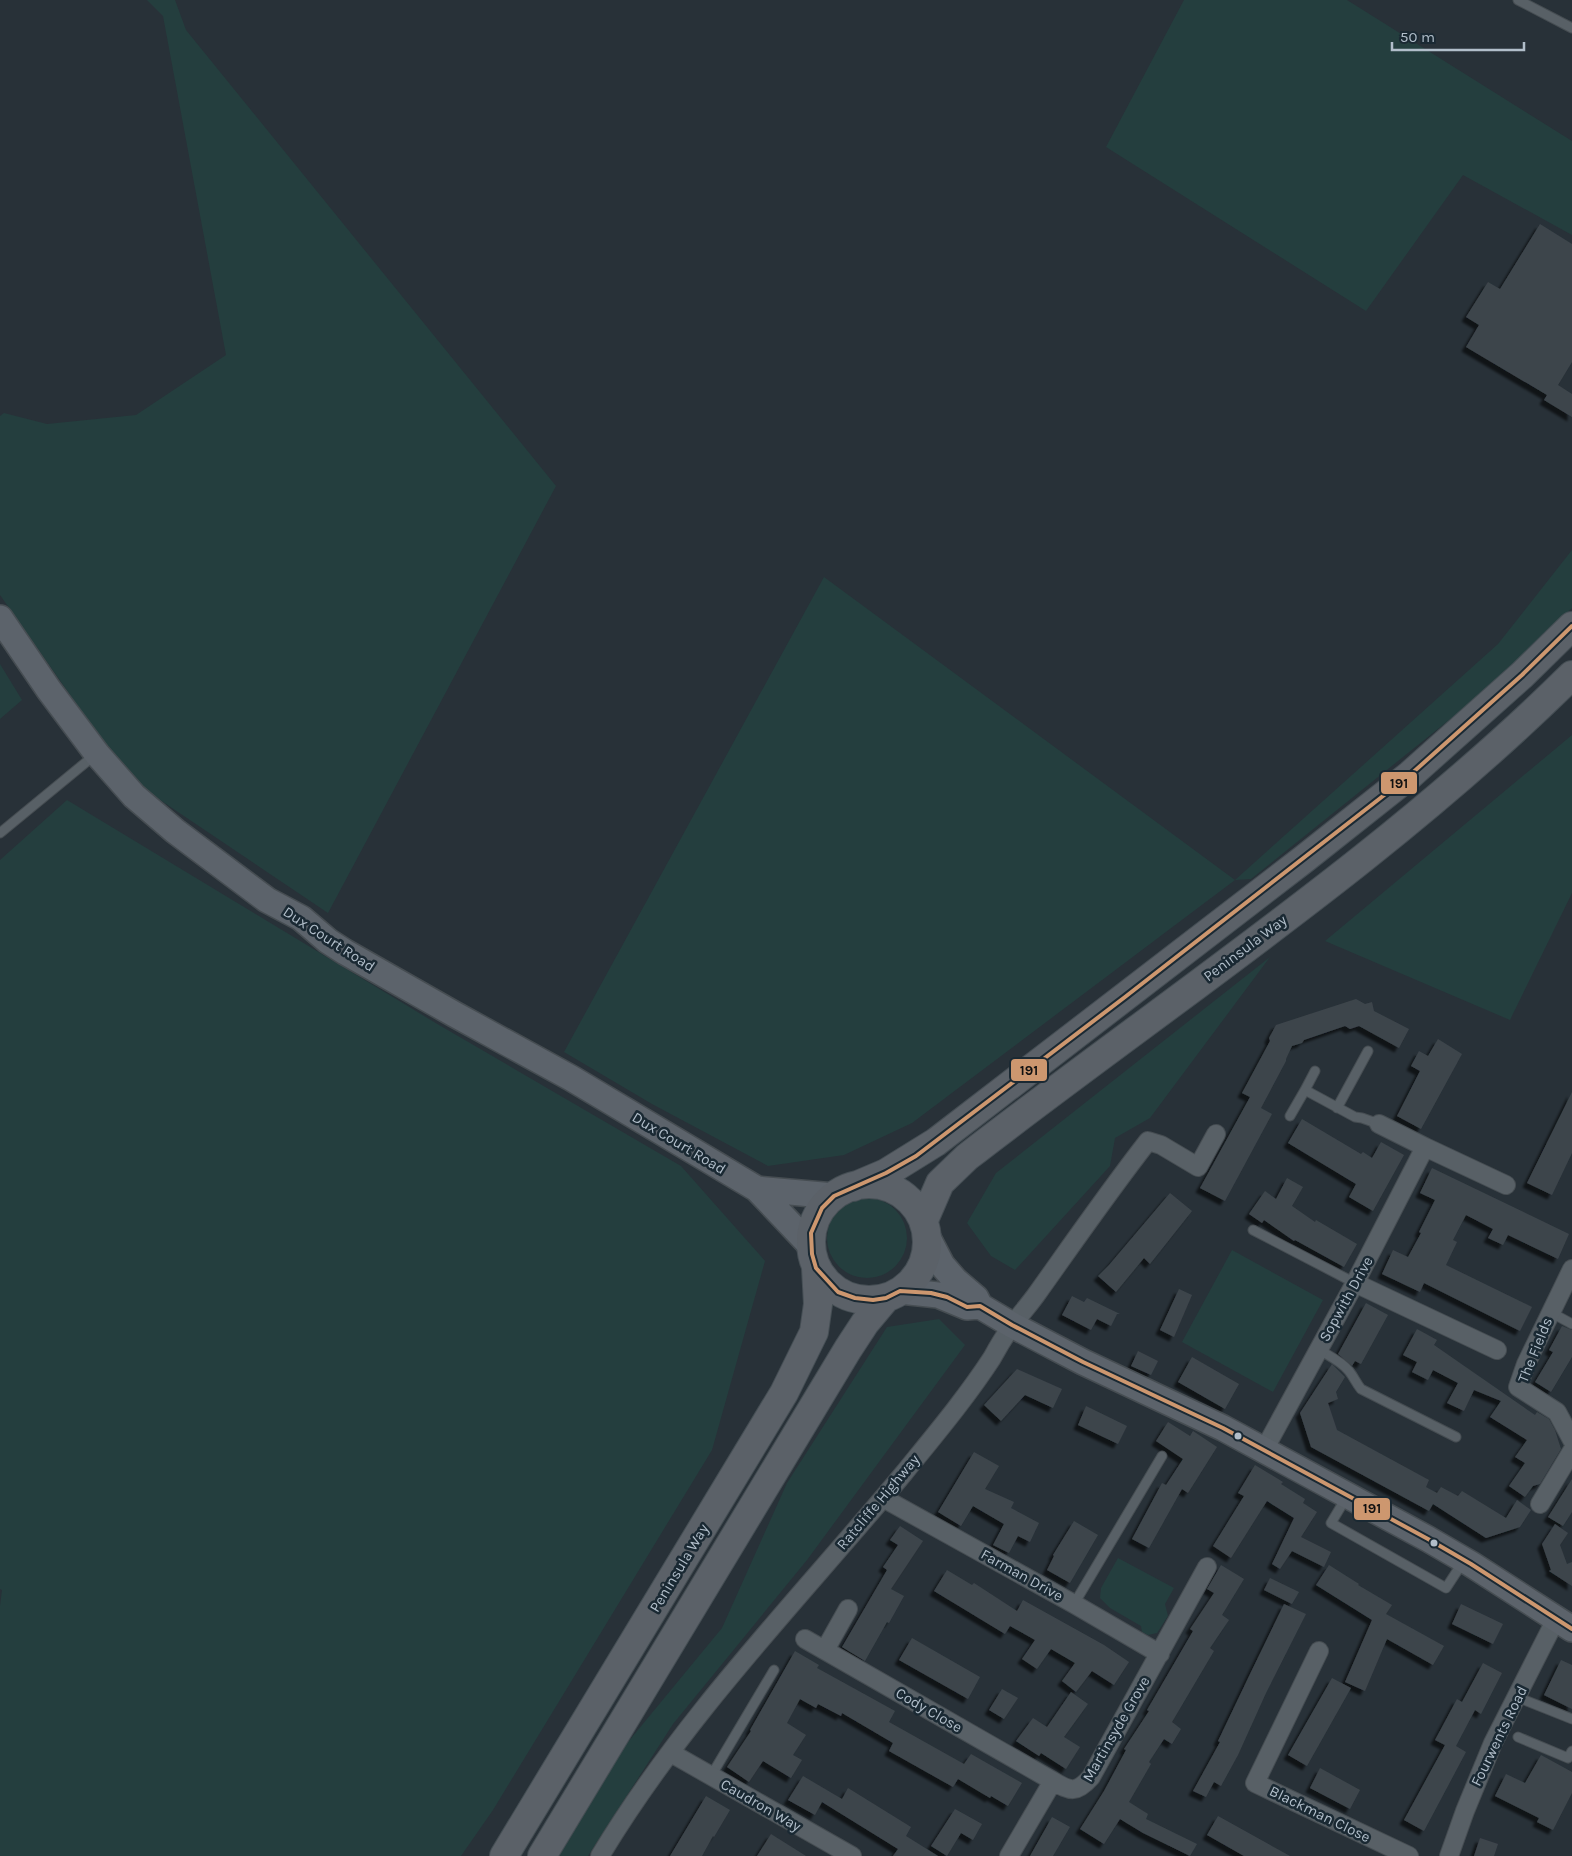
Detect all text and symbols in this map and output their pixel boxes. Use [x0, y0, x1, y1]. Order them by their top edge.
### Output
scale bar [1392, 20, 1524, 52]
text: 50 m [1400, 28, 1435, 46]
line badge: 191 [1380, 771, 1418, 795]
text: 191 [1390, 775, 1408, 792]
street label: Dux Court Road [280, 903, 378, 975]
street label: Peninsula Way [1200, 911, 1290, 985]
line badge: 191 [1010, 1058, 1048, 1082]
text: 191 [1020, 1062, 1038, 1079]
street label: Dux Court Road [629, 1108, 729, 1178]
street label: Sopwith Drive [1315, 1253, 1377, 1345]
street label: The Fields [1514, 1315, 1556, 1385]
unlabelled marker [1233, 1431, 1243, 1441]
street label: Ratcliffe Highway [833, 1451, 923, 1553]
line badge: 191 [1353, 1497, 1391, 1521]
text: 191 [1363, 1500, 1381, 1517]
street label: Peninsula Way [646, 1521, 712, 1615]
unlabelled marker [1429, 1538, 1439, 1548]
street label: Farman Drive [978, 1545, 1066, 1605]
street label: Martinsyde Grove [1079, 1673, 1153, 1785]
street label: Fourwents Road [1467, 1683, 1531, 1789]
street label: Cody Close [892, 1684, 966, 1736]
street label: Caudron Way [718, 1775, 804, 1835]
street label: Blackman Close [1267, 1782, 1373, 1846]

